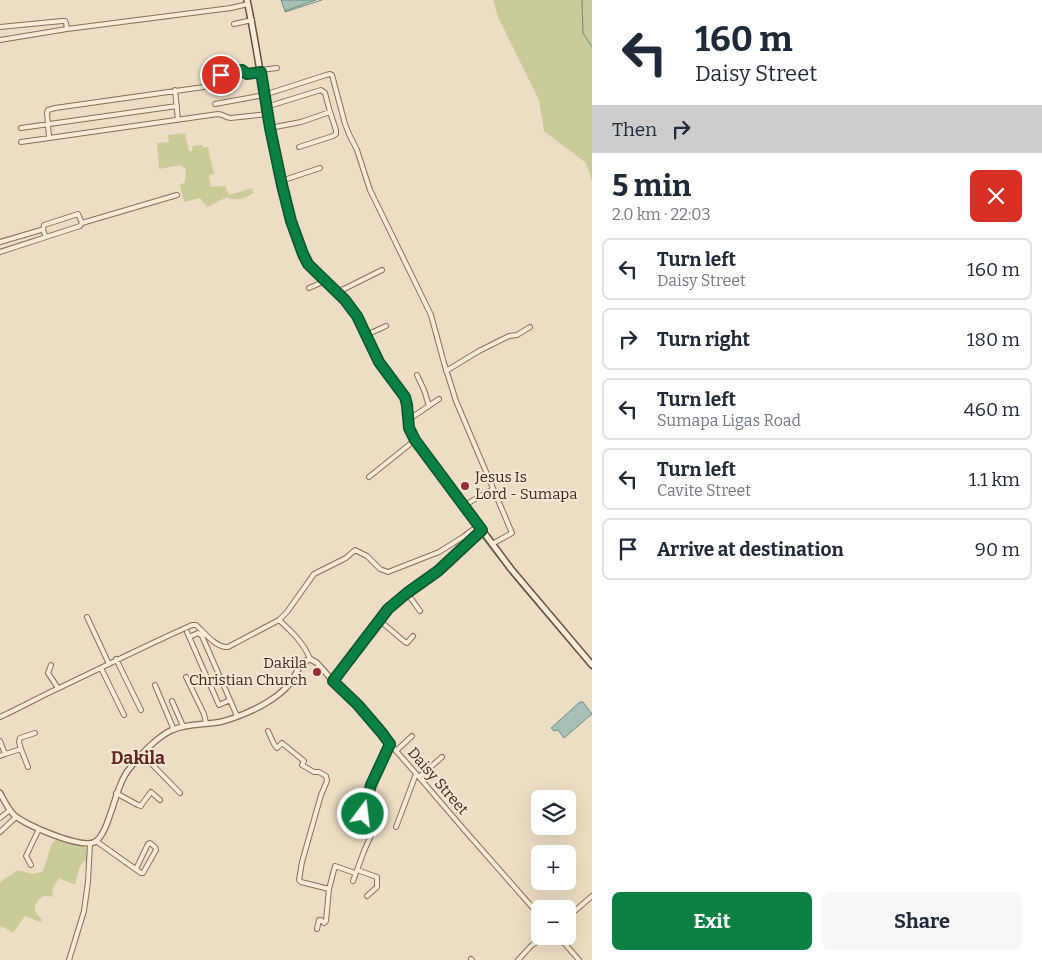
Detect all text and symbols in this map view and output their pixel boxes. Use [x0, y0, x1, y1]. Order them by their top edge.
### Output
text: 160 m [695, 18, 793, 60]
icon: left [612, 20, 677, 85]
pin [200, 54, 242, 96]
text: Daisy Street [695, 60, 817, 87]
icon: arrive [207, 61, 235, 89]
icon: right [667, 115, 695, 143]
text: Then [612, 118, 657, 141]
text: 5 min [612, 168, 691, 204]
button: close [970, 170, 1022, 222]
text: 2.0 km · 22:03 [612, 205, 711, 224]
text: Turn left [657, 248, 736, 271]
icon: left [614, 255, 642, 283]
text: 160 m [967, 258, 1020, 281]
text: Daisy Street [657, 271, 746, 290]
icon: right [614, 325, 642, 353]
text: Turn right [657, 328, 750, 351]
text: 180 m [967, 328, 1020, 351]
text: Turn left [657, 388, 736, 411]
icon: left [614, 395, 642, 423]
text: 460 m [964, 398, 1020, 421]
text: Sumapa Ligas Road [657, 411, 801, 430]
text: Turn left [657, 458, 736, 481]
icon: left [614, 465, 642, 493]
place label: Jesus Is Lord - Sumapa [474, 468, 577, 503]
text: 1.1 km [969, 468, 1020, 491]
marker: Jesus Is Lord - Sumapa [459, 480, 471, 492]
text: Cavite Street [657, 481, 751, 500]
icon: arrive [614, 535, 642, 563]
text: Arrive at destination [657, 538, 844, 561]
text: 90 m [975, 538, 1020, 561]
place label: Dakila Christian Church [189, 654, 308, 689]
marker: Dakila Christian Church [311, 666, 323, 678]
street label: Daisy Street [404, 744, 472, 819]
district label: Dakila [111, 747, 165, 769]
position arrow [336, 787, 388, 839]
map controls [531, 790, 576, 945]
button: layers [531, 790, 576, 835]
button: + [531, 845, 576, 890]
button: Exit [612, 892, 812, 950]
button: Share [822, 892, 1022, 950]
button: − [531, 900, 576, 945]

